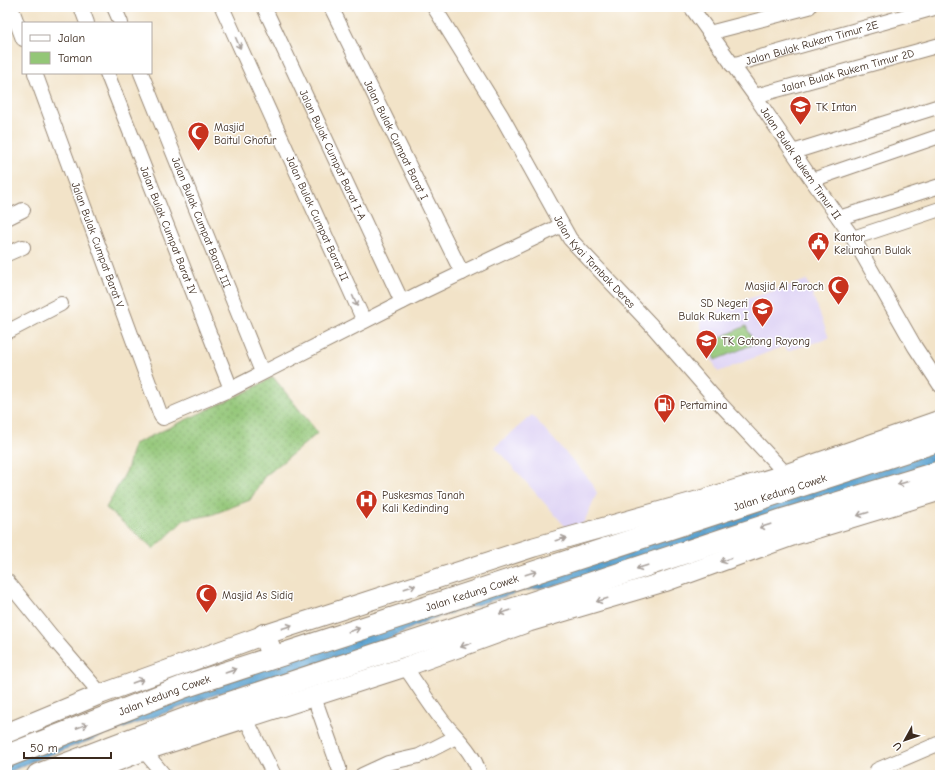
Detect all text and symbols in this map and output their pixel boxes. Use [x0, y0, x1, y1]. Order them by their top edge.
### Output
street label: Jalan Bulak Rukem Timur 2E [744, 18, 880, 68]
legend [22, 22, 152, 74]
text: Jalan [58, 31, 85, 45]
one-way arrow [235, 36, 242, 48]
street label: Jalan Bulak Rukem Timur 2D [780, 46, 916, 96]
text: Taman [58, 51, 92, 65]
street label: Jalan Bulak Cumpat Barat I [361, 78, 431, 202]
street label: Jalan Bulak Cumpat Barat I-A [297, 88, 369, 223]
school or university icon: TK Intan [787, 94, 813, 127]
place label: TK Intan [816, 101, 857, 114]
street label: Jalan Bulak Rukem Timur II [757, 105, 844, 222]
mosque icon: Masjid Baitul Ghofur [186, 120, 212, 153]
place label: Masjid Baitul Ghofur [214, 121, 277, 147]
street label: Jalan Bulak Cumpat Barat II [283, 154, 351, 283]
street label: Jalan Bulak Cumpat Barat III [169, 155, 233, 290]
street label: Jalan Bulak Cumpat Barat IV [137, 164, 199, 297]
street label: Jalan Bulak Cumpat Barat V [69, 180, 127, 310]
street label: Jalan Kyai Tambak Deres [551, 213, 638, 311]
public building icon: Kantor Kelurahan Bulak [806, 230, 832, 263]
place label: Kantor Kelurahan Bulak [834, 231, 911, 257]
mosque icon: Masjid Al Faroch [826, 273, 852, 306]
place label: Masjid Al Faroch [745, 280, 824, 293]
one-way arrow [352, 295, 359, 307]
school or university icon: SD Negeri Bulak Rukem I [750, 296, 776, 329]
place label: SD Negeri Bulak Rukem I [679, 297, 748, 323]
school or university icon: TK Gotong Royong [694, 328, 720, 361]
place label: TK Gotong Royong [722, 335, 810, 348]
fuel station icon: Pertamina [651, 392, 677, 425]
place label: Pertamina [680, 399, 727, 412]
street label: Jalan Kedung Cowek [732, 471, 829, 514]
one-way arrow [897, 480, 909, 488]
hospital icon: Puskesmas Tanah Kali Kedinding [353, 488, 379, 521]
place label: Puskesmas Tanah Kali Kedinding [382, 489, 465, 515]
one-way arrow [857, 511, 869, 519]
one-way arrow [759, 523, 772, 530]
one-way arrow [554, 535, 567, 542]
one-way arrow [720, 556, 732, 564]
one-way arrow [636, 563, 648, 571]
one-way arrow [524, 569, 537, 576]
street label: Jalan Kedung Cowek [424, 572, 521, 614]
mosque icon: Masjid As Sidiq [194, 582, 220, 615]
one-way arrow [404, 583, 416, 591]
place label: Masjid As Sidiq [222, 589, 293, 602]
one-way arrow [596, 597, 609, 604]
one-way arrow [499, 609, 512, 616]
one-way arrow [280, 623, 292, 631]
one-way arrow [348, 626, 360, 634]
one-way arrow [460, 641, 472, 649]
one-way arrow [224, 667, 237, 674]
street label: Jalan Kedung Cowek [117, 672, 213, 719]
one-way arrow [132, 676, 144, 684]
north arrow [885, 720, 925, 760]
one-way arrow [76, 722, 88, 730]
scale bar [24, 734, 111, 760]
text: U [890, 739, 905, 753]
text: 50 m [30, 741, 58, 755]

